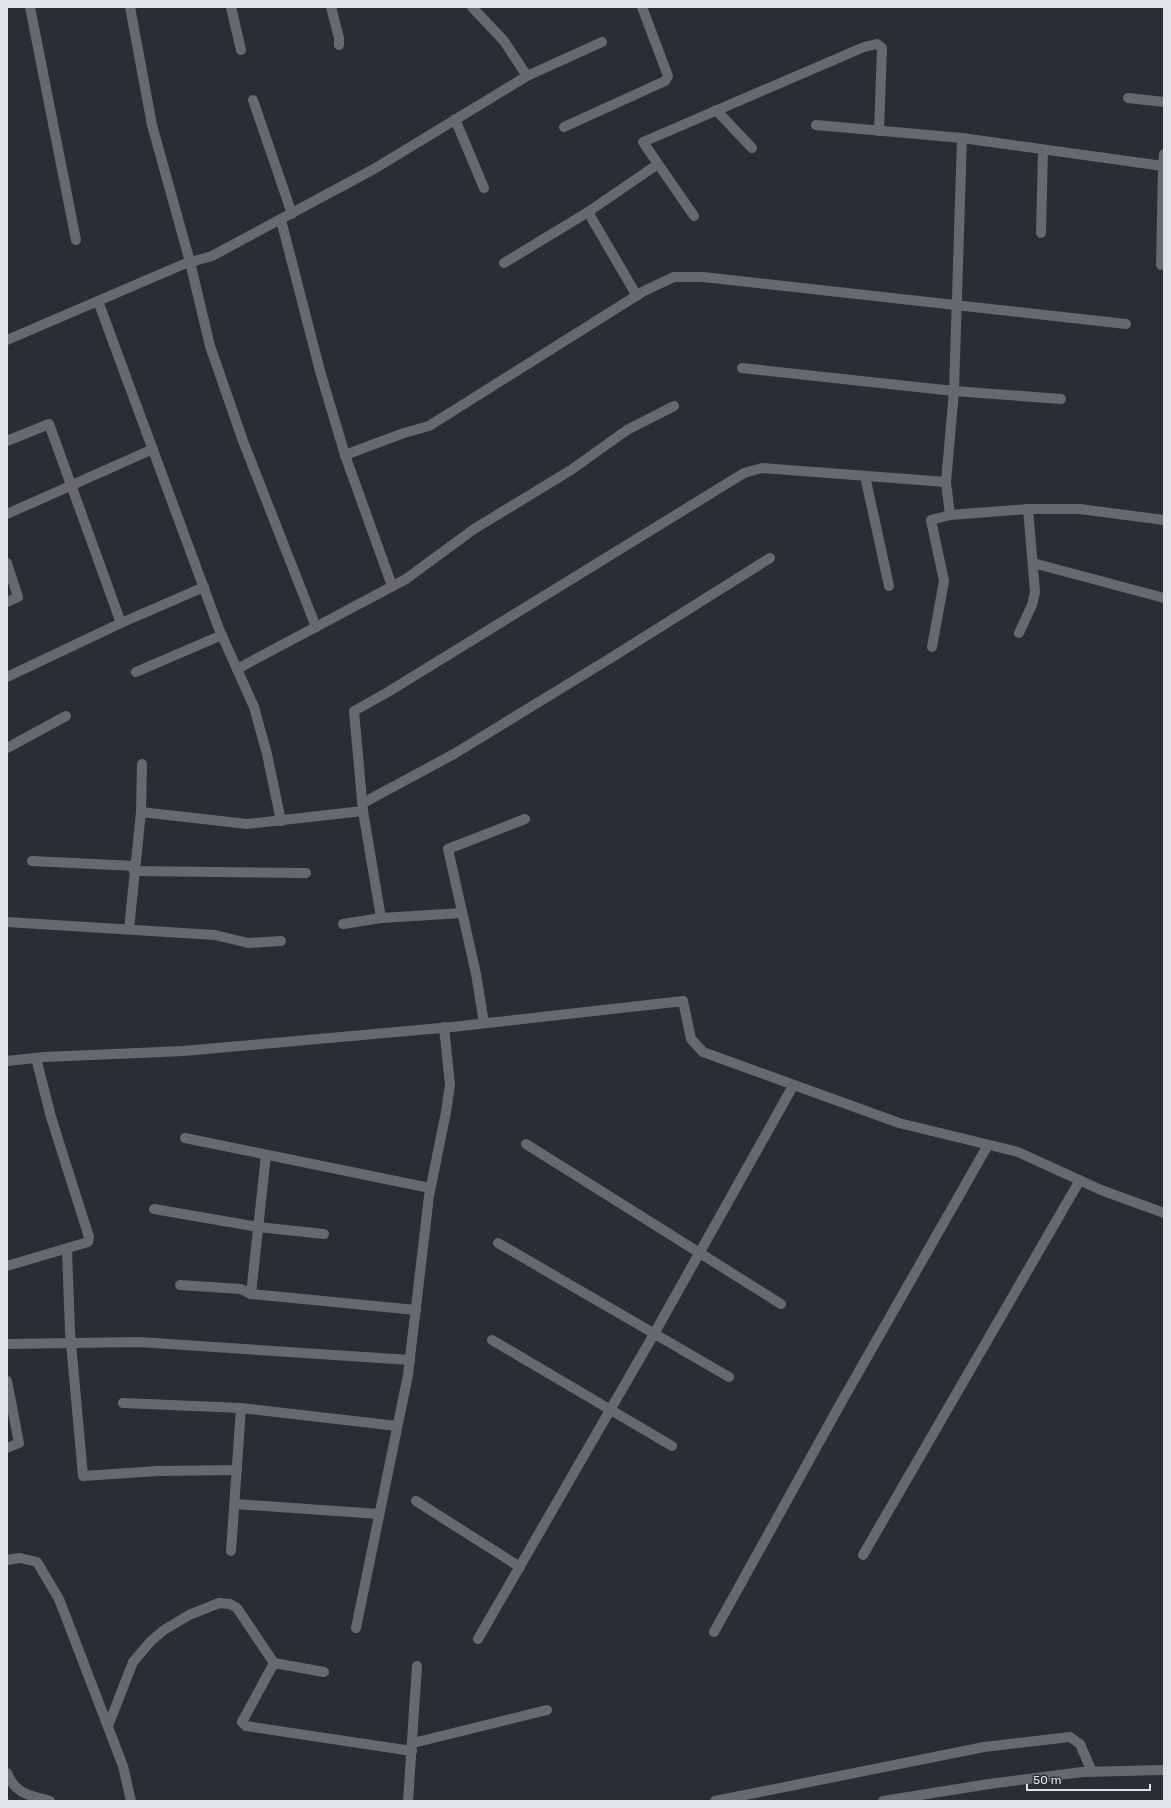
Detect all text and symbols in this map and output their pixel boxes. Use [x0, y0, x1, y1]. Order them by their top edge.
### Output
scale bar [1027, 1766, 1150, 1792]
text: 50 m [1033, 1773, 1061, 1787]

